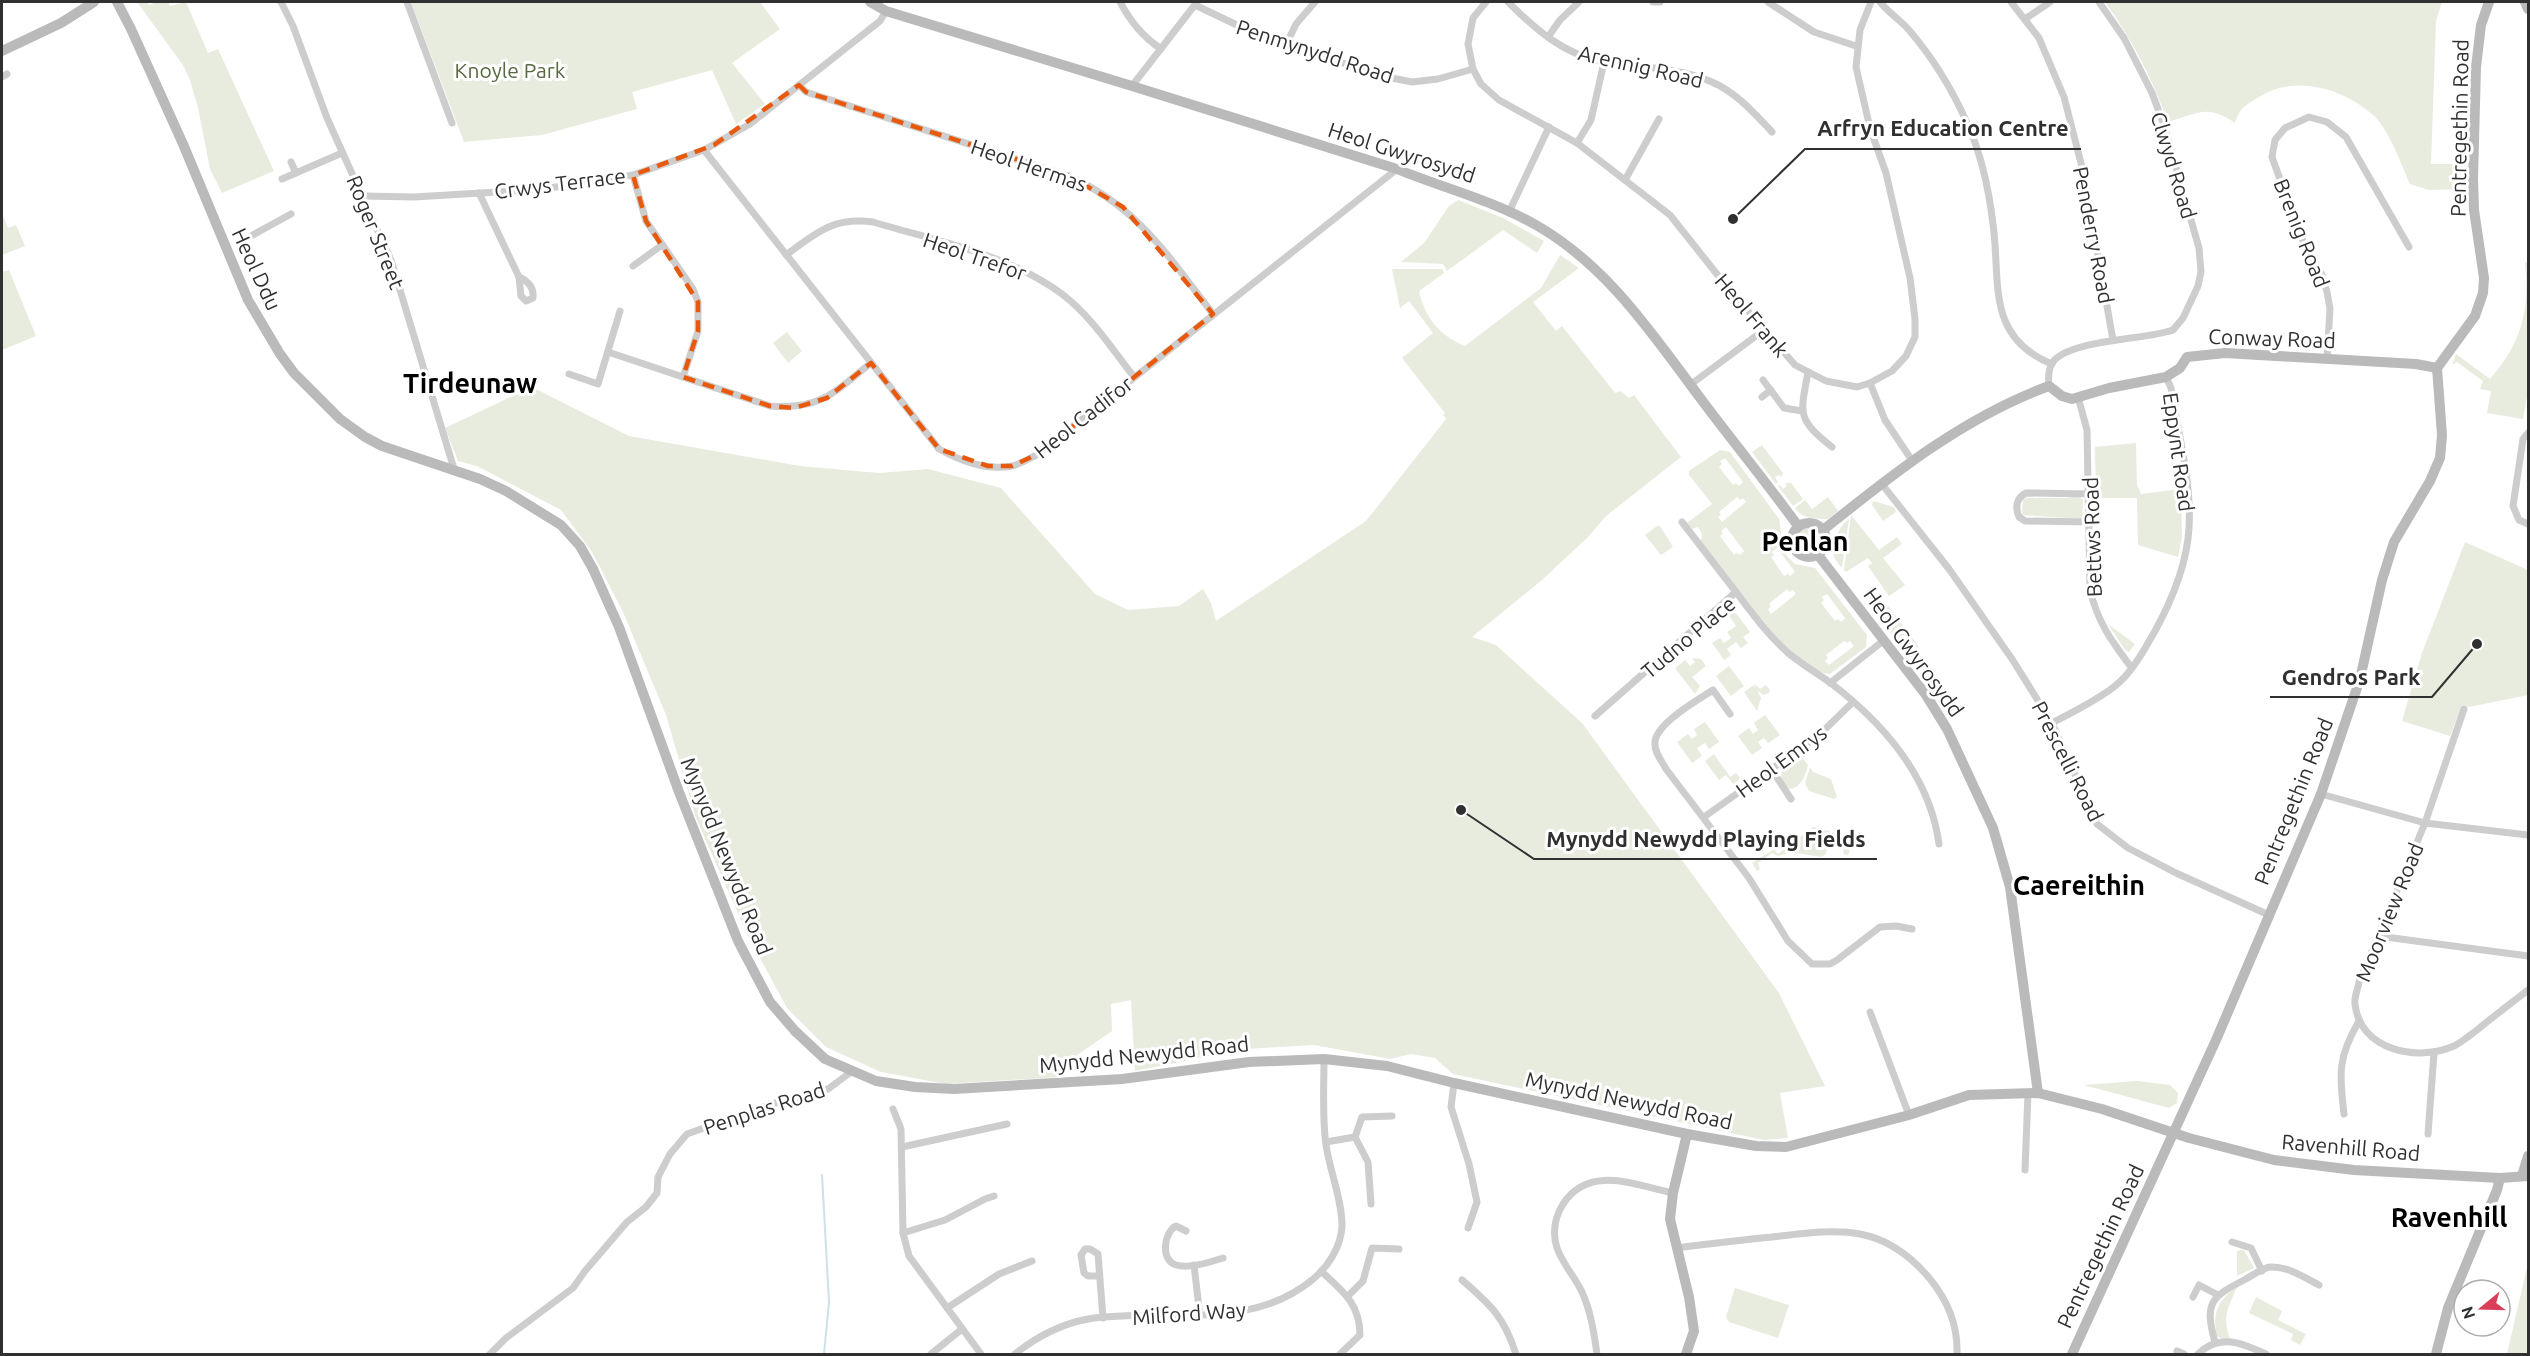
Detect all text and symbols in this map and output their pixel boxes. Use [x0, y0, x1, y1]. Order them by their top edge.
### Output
street label: Penmynydd Road [1233, 14, 1397, 88]
street label: Pentregethin Road [2445, 39, 2473, 217]
street label: Arennig Road [1576, 40, 1706, 92]
park label: Knoyle Park [455, 58, 566, 82]
callout: Arfryn Education Centre [1805, 109, 2081, 149]
street label: Clwyd Road [2146, 109, 2202, 221]
text: Arfryn Education Centre [1817, 115, 2069, 140]
street label: Heol Gwyrosydd [1325, 117, 1479, 187]
street label: Heol Hermas [968, 134, 1090, 196]
street label: Crwys Terrace [493, 163, 627, 203]
street label: Penderry Road [2069, 164, 2119, 306]
street label: Roger Street [342, 172, 410, 292]
street label: Brenig Road [2269, 175, 2335, 291]
street label: Heol Ddu [228, 224, 286, 314]
street label: Heol Trefor [920, 227, 1030, 285]
street label: Heol Frank [1710, 269, 1794, 362]
street label: Conway Road [2208, 324, 2336, 352]
district label: Tirdeunaw [403, 368, 537, 398]
street label: Heol Cadifor [1029, 371, 1137, 463]
street label: Eppynt Road [2159, 391, 2199, 513]
street label: Bettws Road [2078, 477, 2106, 597]
district label: Penlan [1762, 526, 1848, 556]
street label: Heol Gwyrosydd [1859, 583, 1969, 721]
street label: Tudno Place [1636, 591, 1740, 683]
callout: Gendros Park [2270, 657, 2432, 697]
text: Gendros Park [2282, 664, 2421, 689]
street label: Prescelli Road [2027, 697, 2109, 825]
street label: Pentregethin Road [2249, 714, 2337, 888]
street label: Heol Emrys [1731, 720, 1831, 802]
street label: Mynydd Newydd Road [676, 754, 778, 958]
callout: Mynydd Newydd Playing Fields [1534, 819, 1877, 859]
text: Mynydd Newydd Playing Fields [1546, 826, 1866, 851]
street label: Moorview Road [2350, 839, 2428, 985]
district label: Caereithin [2013, 870, 2145, 900]
street label: Mynydd Newydd Road [1038, 1031, 1250, 1077]
street label: Mynydd Newydd Road [1523, 1066, 1735, 1134]
street label: Penplas Road [700, 1077, 828, 1139]
street label: Ravenhill Road [2281, 1129, 2421, 1165]
street label: Pentregethin Road [2052, 1160, 2148, 1332]
district label: Ravenhill [2391, 1202, 2507, 1232]
north arrow [2452, 1278, 2512, 1338]
street label: Milford Way [1131, 1297, 1247, 1329]
text: N [2457, 1304, 2478, 1321]

